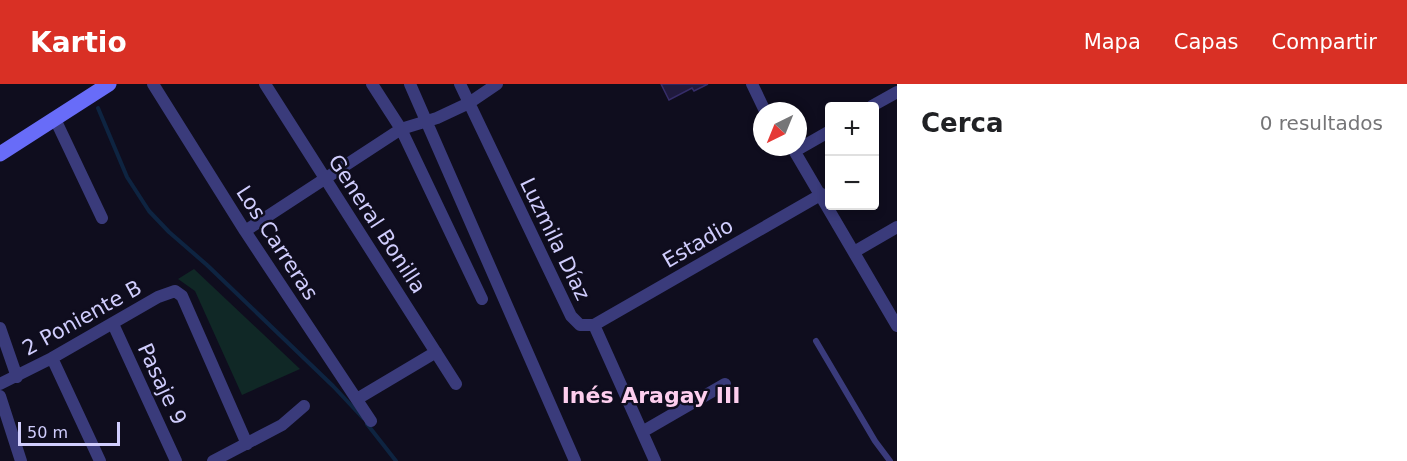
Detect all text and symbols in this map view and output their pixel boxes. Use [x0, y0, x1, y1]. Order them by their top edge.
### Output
text: Kartio [30, 26, 127, 59]
text: Mapa [1084, 30, 1141, 54]
text: Capas [1174, 30, 1238, 54]
text: Compartir [1271, 30, 1377, 54]
north arrow [753, 102, 807, 156]
map controls [825, 102, 879, 210]
button: + [825, 102, 879, 156]
text: Cerca [921, 108, 1004, 138]
text: 0 resultados [1260, 111, 1383, 135]
street label: General Bonilla [323, 150, 431, 298]
button: − [825, 156, 879, 210]
street label: Luzmila Díaz [515, 174, 595, 304]
street label: Los Carreras [231, 181, 323, 305]
street label: Estadio [659, 213, 737, 273]
street label: 2 Poniente B [18, 275, 146, 361]
street label: Pasaje 9 [133, 339, 191, 429]
district label: Inés Aragay III [562, 383, 740, 408]
scale bar [18, 419, 120, 446]
text: 50 m [27, 423, 68, 442]

